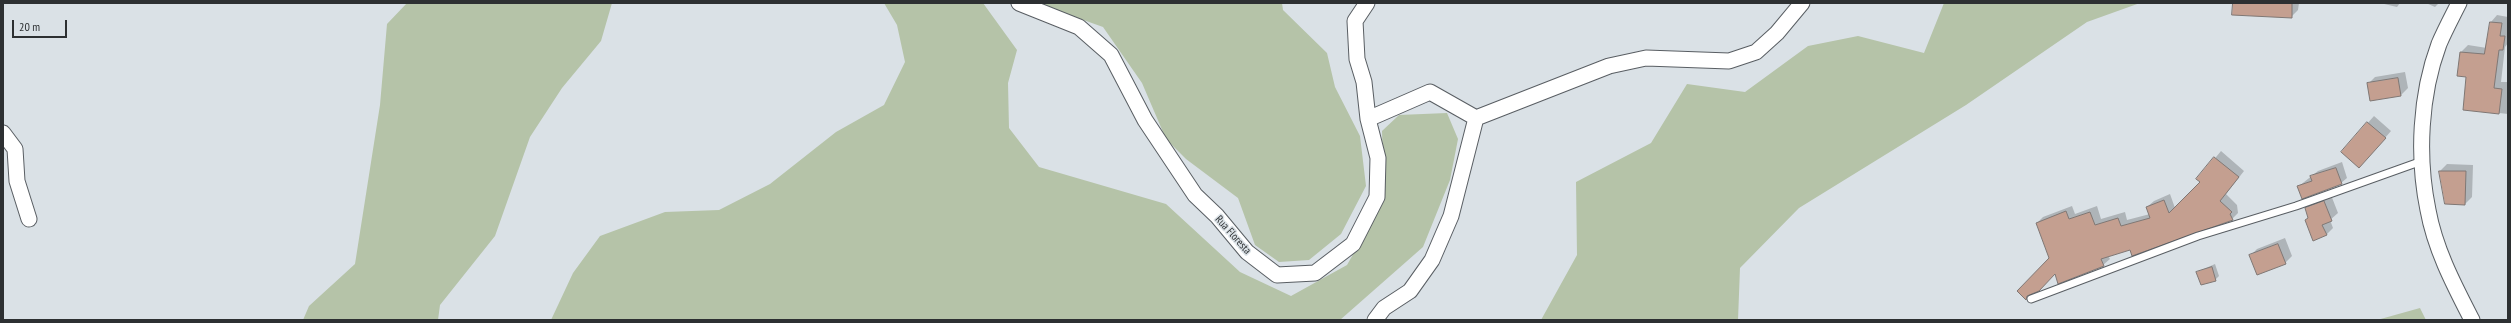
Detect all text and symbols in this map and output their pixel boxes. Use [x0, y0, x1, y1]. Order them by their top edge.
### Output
scale bar [14, 12, 69, 38]
text: 20 m [19, 19, 40, 34]
street label: Rua Floresta [1212, 213, 1254, 257]

